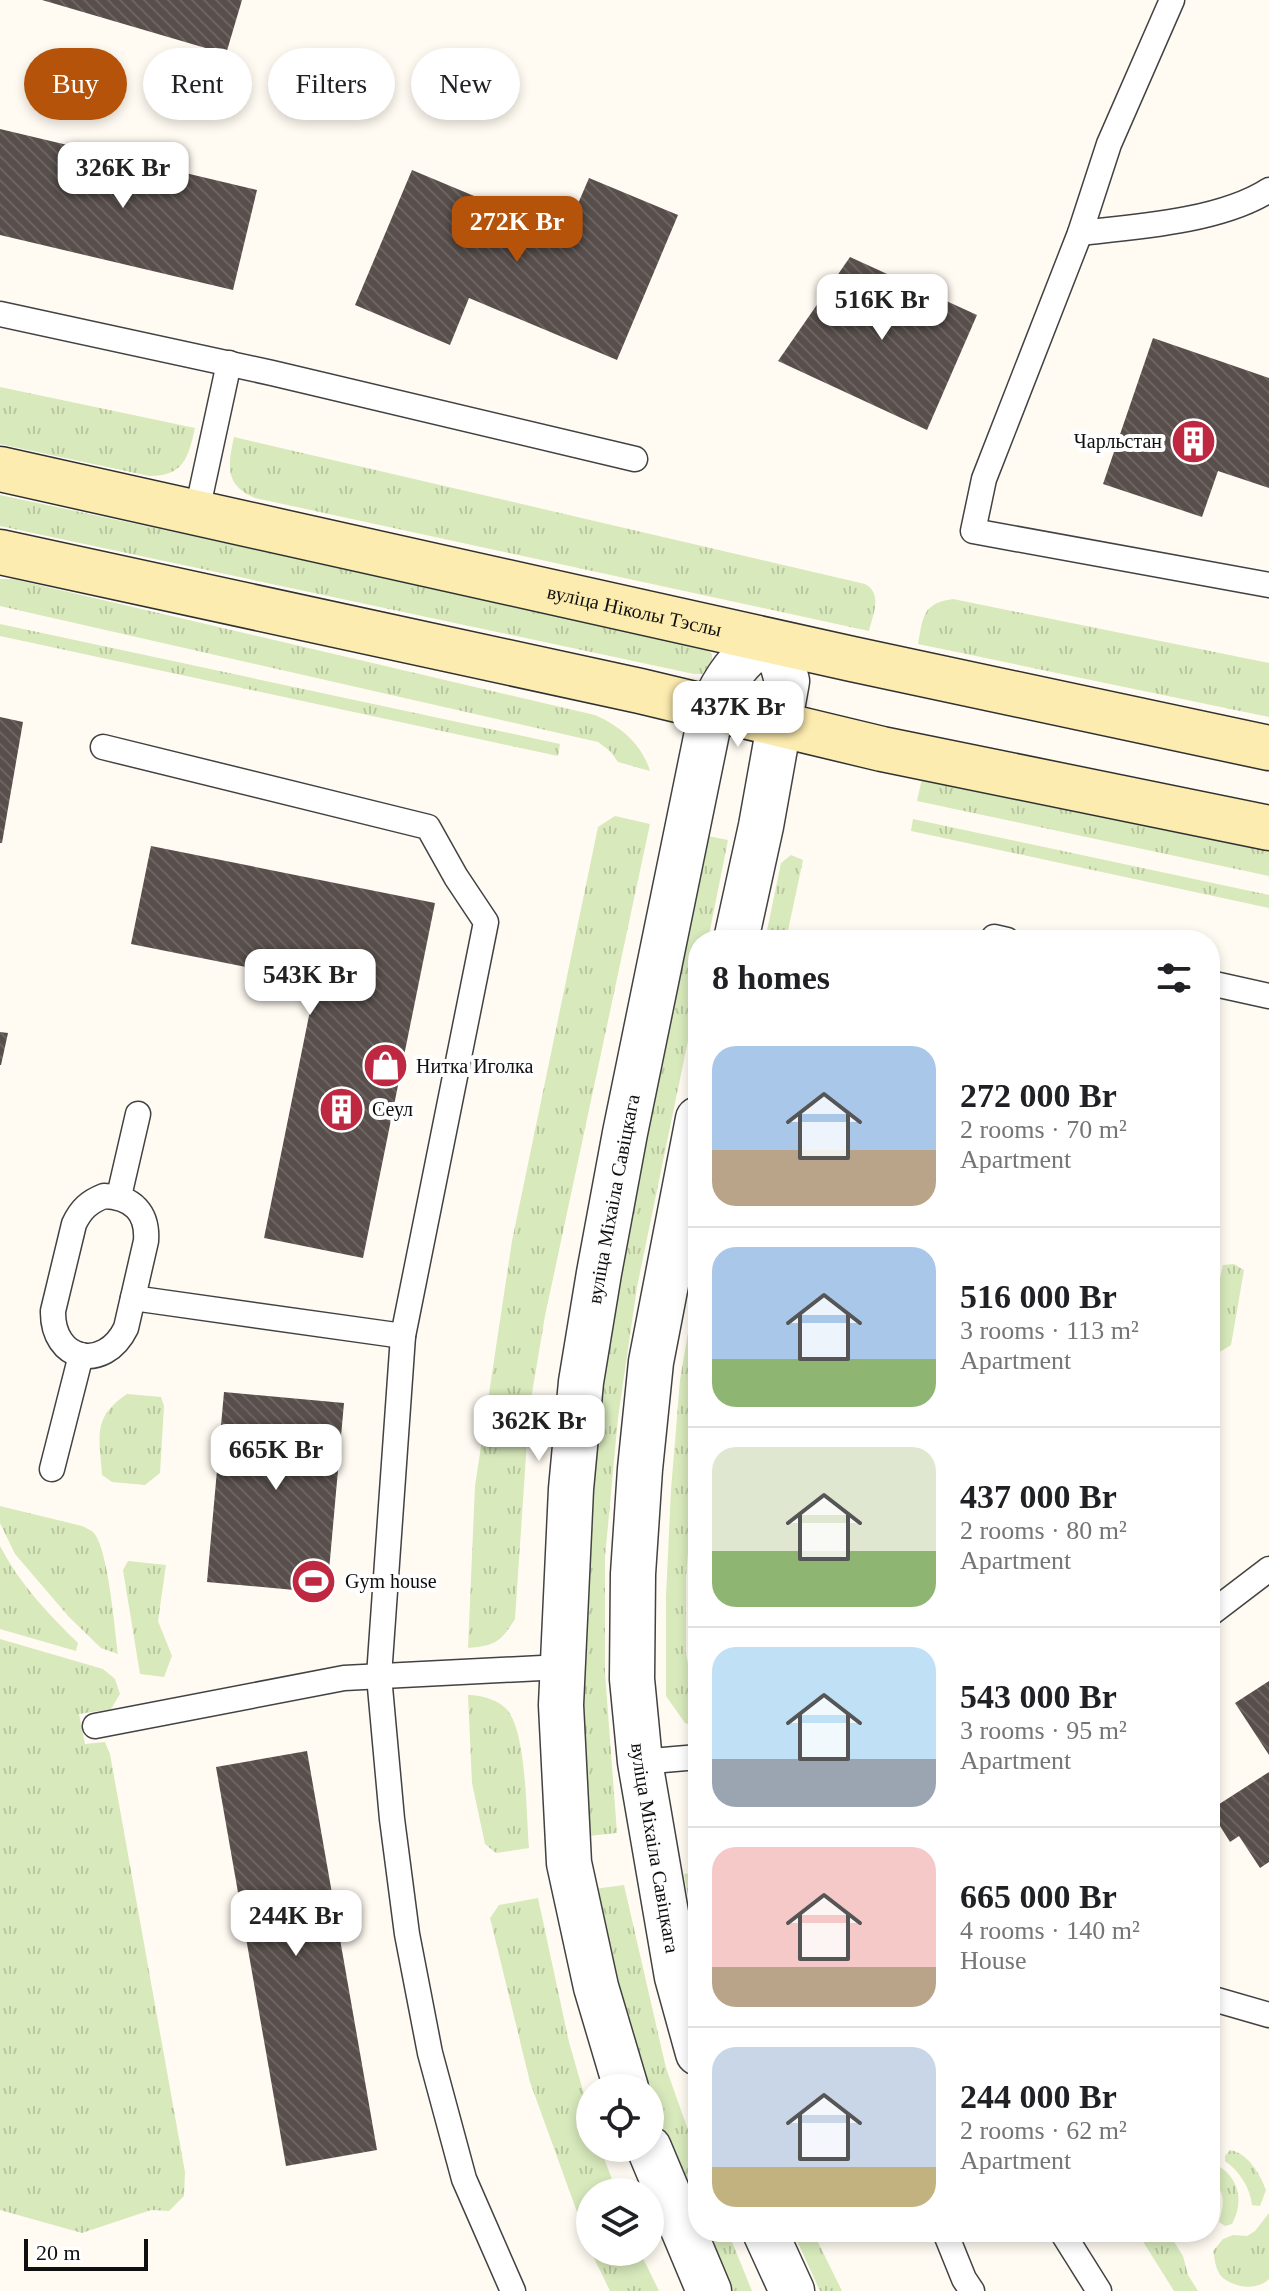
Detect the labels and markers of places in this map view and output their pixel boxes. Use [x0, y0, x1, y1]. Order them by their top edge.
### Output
pin: 326K Br [49, 142, 197, 210]
pin: 272K Br [443, 196, 591, 264]
pin: 516K Br [808, 274, 956, 342]
building icon: Чарльстан [1169, 417, 1217, 465]
place label: Чарльстан [1074, 430, 1162, 453]
pin: 437K Br [664, 681, 812, 749]
pin: 543K Br [236, 949, 384, 1017]
shop icon: Нитка Иголка [361, 1042, 409, 1090]
place label: Нитка Иголка [416, 1055, 533, 1077]
building icon: Сеул [317, 1085, 365, 1133]
place label: Сеул [372, 1098, 413, 1121]
pin: 362K Br [465, 1395, 613, 1463]
pin: 665K Br [202, 1424, 350, 1492]
sports icon: Gym house [290, 1557, 338, 1605]
place label: Gym house [345, 1570, 437, 1593]
pin: 244K Br [222, 1890, 370, 1958]

